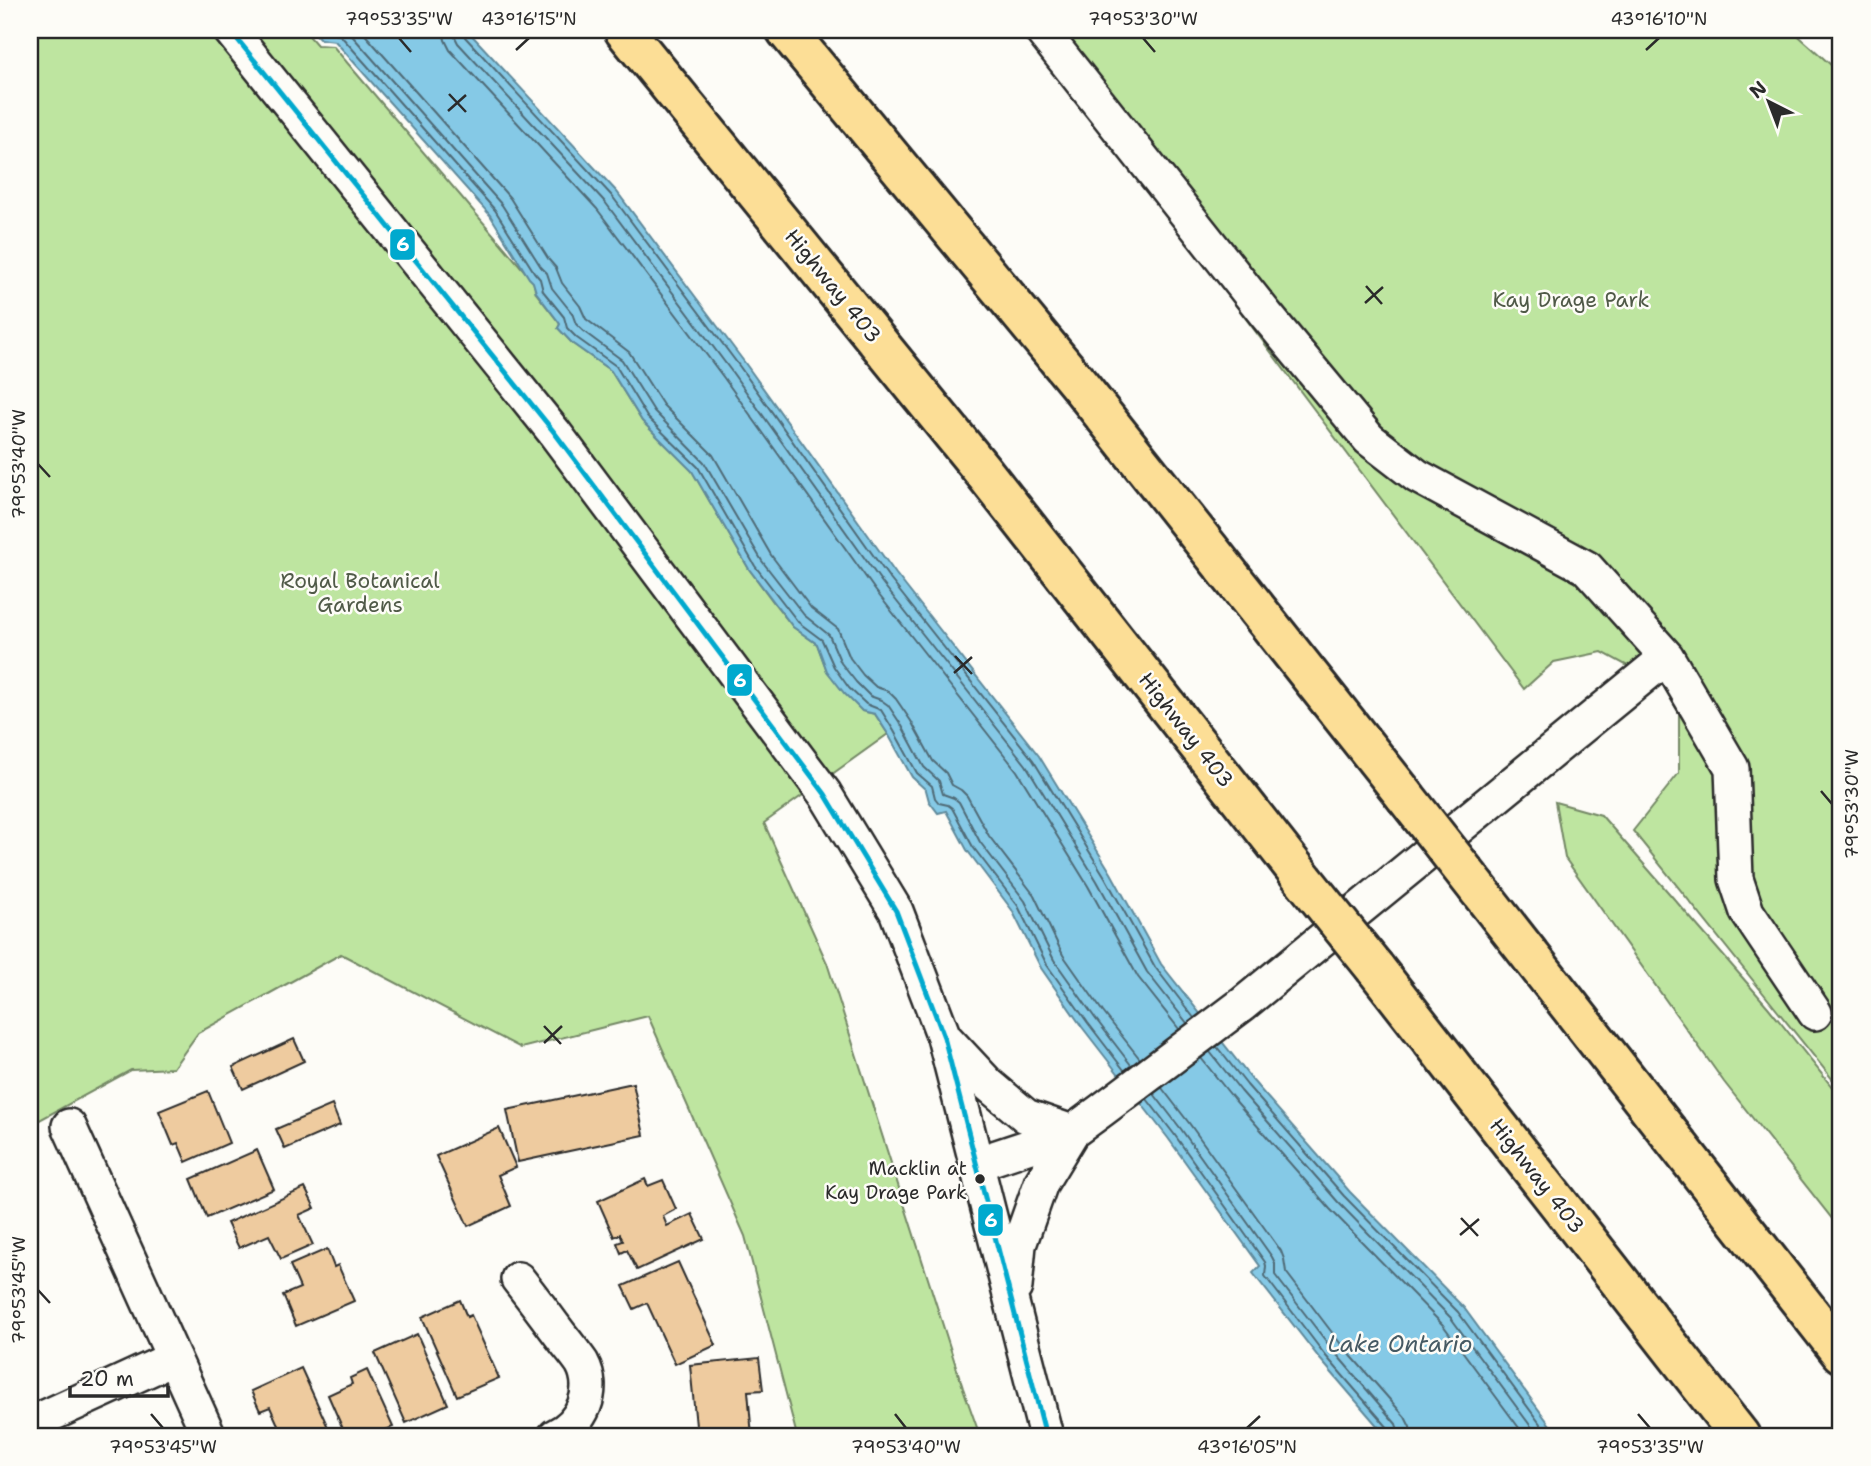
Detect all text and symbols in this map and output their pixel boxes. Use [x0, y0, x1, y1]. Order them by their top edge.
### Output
text: 79°53'35"W [345, 7, 453, 31]
text: 43°16'15"N [481, 7, 577, 31]
text: 79°53'30"W [1088, 7, 1198, 31]
text: 43°16'10"N [1611, 7, 1707, 31]
north arrow [1734, 66, 1804, 136]
text: N [1744, 75, 1772, 104]
street label: Highway 403 [778, 223, 888, 349]
line badge: 6 [389, 228, 416, 261]
text: 6 [396, 232, 410, 257]
park label: Kay Drage Park [1493, 286, 1649, 314]
text: 79°53'40"W [7, 409, 31, 519]
park label: Royal Botanical Gardens [280, 567, 440, 619]
line badge: 6 [726, 663, 753, 697]
street label: Highway 403 [1132, 667, 1240, 793]
text: 6 [733, 668, 747, 693]
text: 79°53'30"W [1840, 749, 1864, 859]
street label: Highway 403 [1483, 1113, 1591, 1239]
place label: Macklin at Kay Drage Park [825, 1156, 967, 1205]
marker: Macklin at Kay Drage Park [973, 1172, 987, 1186]
line badge: 6 [977, 1203, 1004, 1237]
text: 6 [984, 1208, 998, 1233]
text: 79°53'45"W [7, 1236, 31, 1344]
water label: Lake Ontario [1328, 1329, 1472, 1359]
scale bar [70, 1354, 168, 1398]
text: 20 m [80, 1365, 134, 1393]
text: 79°53'45"W [109, 1435, 217, 1459]
text: 79°53'40"W [851, 1435, 961, 1459]
text: 43°16'05"N [1197, 1435, 1297, 1459]
text: 79°53'35"W [1596, 1435, 1704, 1459]

